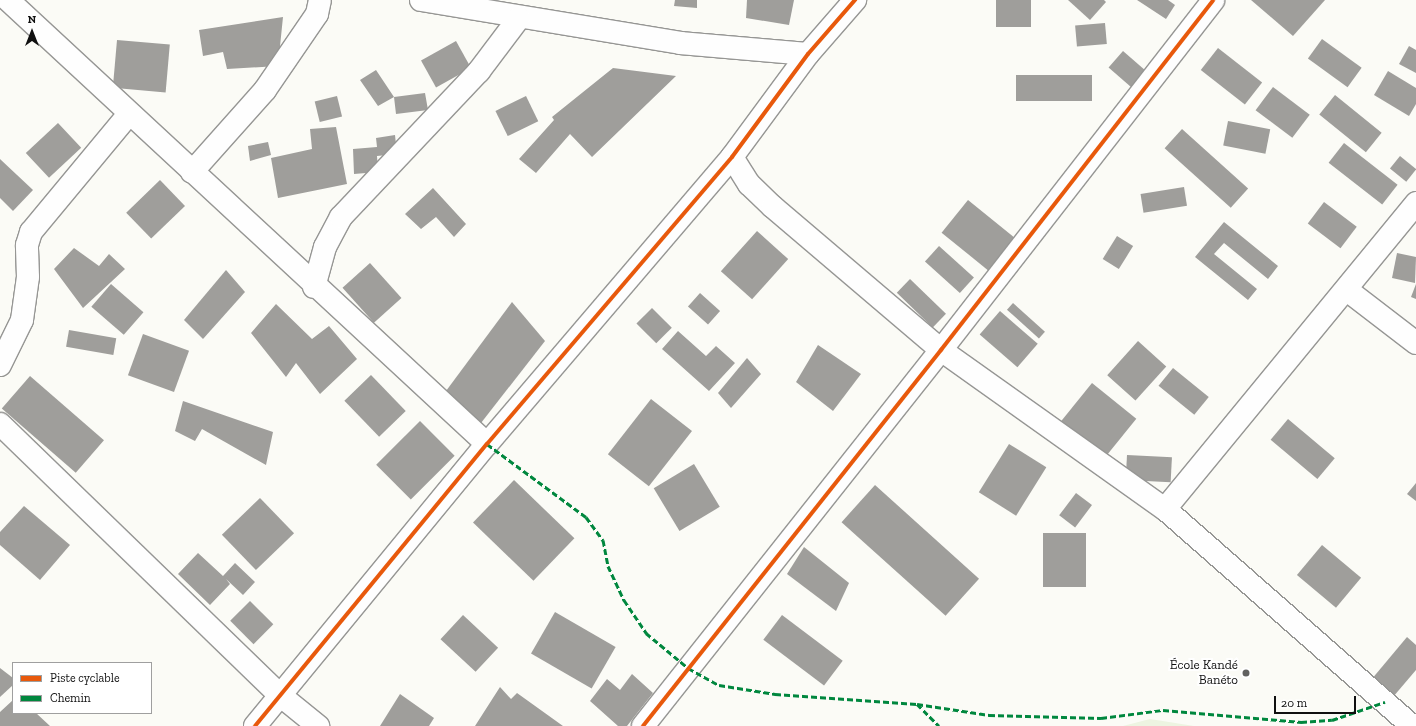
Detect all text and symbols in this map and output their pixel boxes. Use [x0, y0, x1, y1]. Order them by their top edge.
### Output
north arrow [12, 12, 52, 52]
text: N [28, 13, 36, 26]
place label: École Kandé Banéto [1170, 658, 1238, 689]
legend [12, 662, 152, 714]
marker: École Kandé Banéto [1241, 668, 1251, 678]
text: Piste cyclable [50, 671, 120, 685]
scale bar [1276, 688, 1358, 714]
text: Chemin [50, 691, 91, 705]
text: 20 m [1281, 696, 1307, 710]

